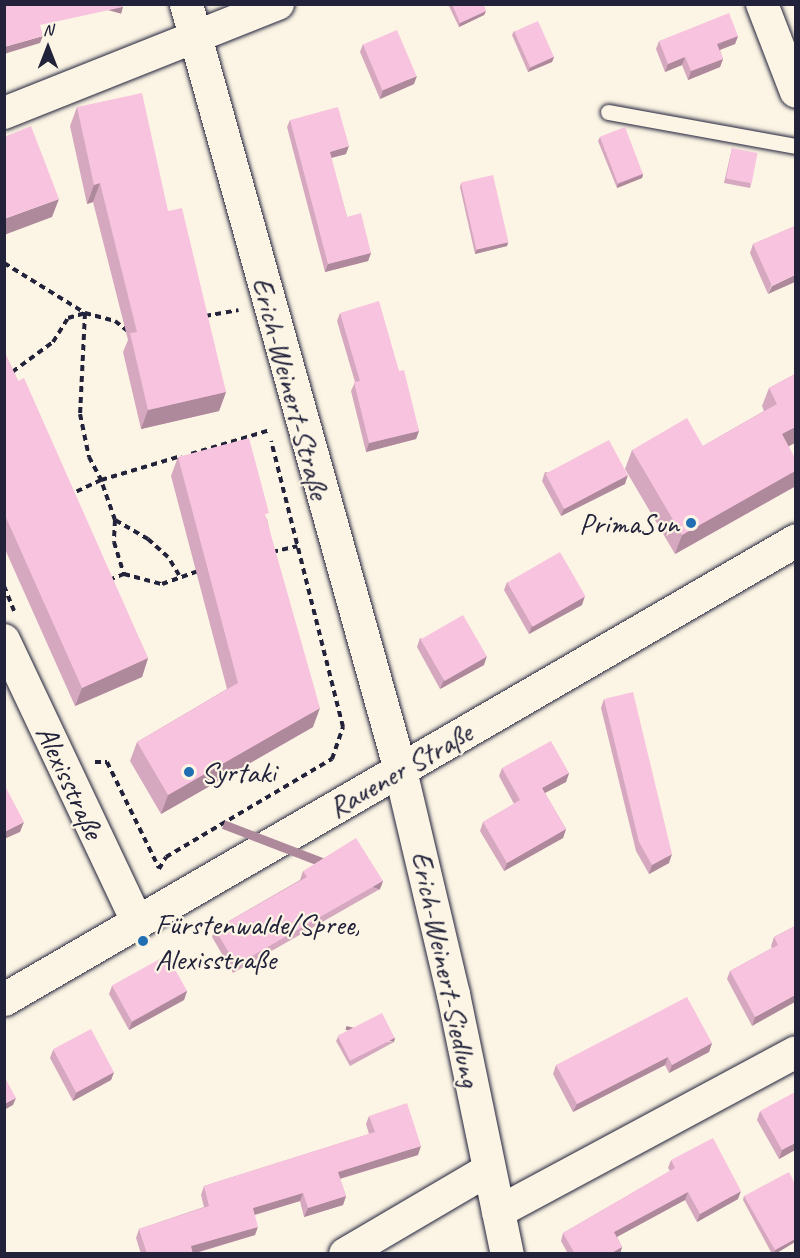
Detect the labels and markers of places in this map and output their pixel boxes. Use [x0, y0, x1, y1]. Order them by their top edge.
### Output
place label: PrimaSun [579, 505, 679, 541]
marker: PrimaSun [684, 516, 698, 530]
place label: Syrtaki [201, 754, 276, 790]
marker: Syrtaki [182, 765, 196, 779]
place label: Fürstenwalde/Spree, Alexisstraße [155, 906, 360, 976]
marker: Fürstenwalde/Spree, Alexisstraße [136, 934, 150, 948]

